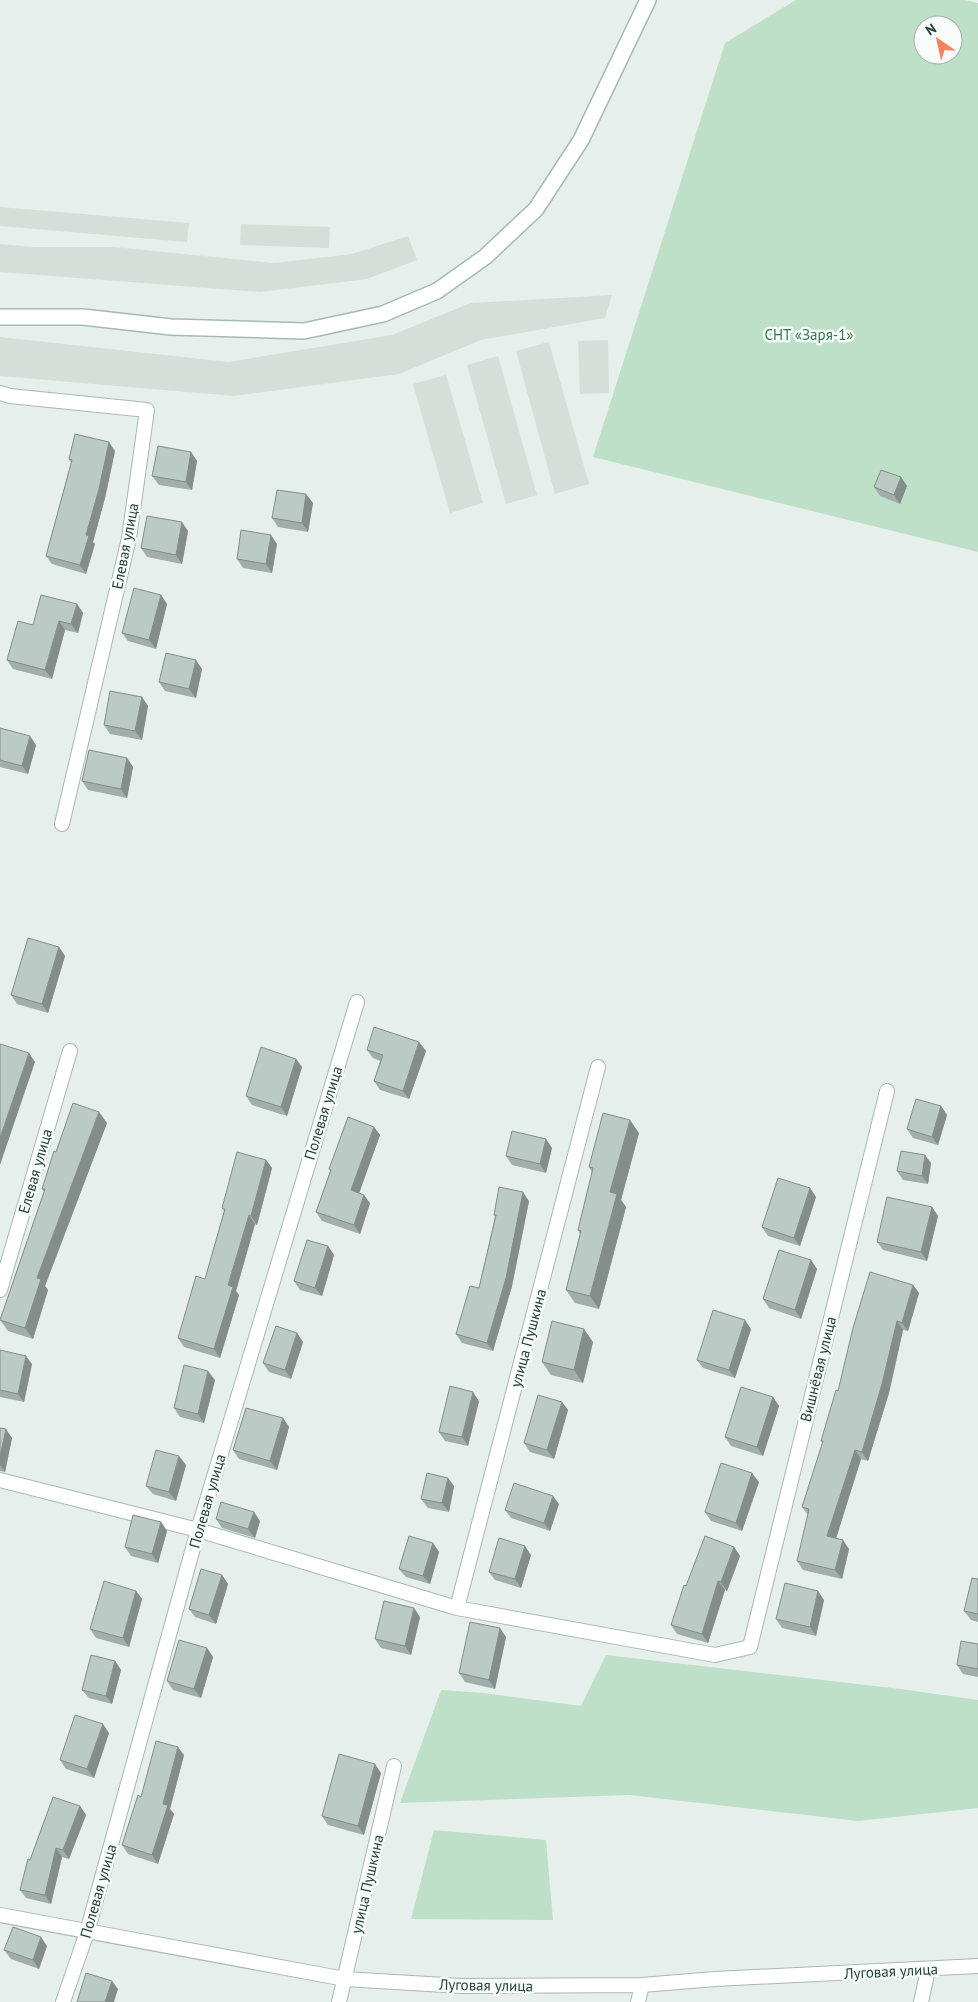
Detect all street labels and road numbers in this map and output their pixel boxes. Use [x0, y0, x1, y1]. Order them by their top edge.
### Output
street label: Елевая улица [107, 501, 143, 591]
street label: Полевая улица [300, 1064, 346, 1162]
street label: Елевая улица [14, 1126, 56, 1216]
street label: улица Пушкина [506, 1287, 550, 1389]
street label: Вишнёвая улица [796, 1314, 840, 1424]
street label: Полевая улица [184, 1452, 230, 1550]
street label: улица Пушкина [346, 1833, 388, 1935]
street label: Полевая улица [75, 1842, 121, 1940]
street label: Луговая улица [843, 1959, 938, 1983]
street label: Луговая улица [438, 1975, 533, 1995]

